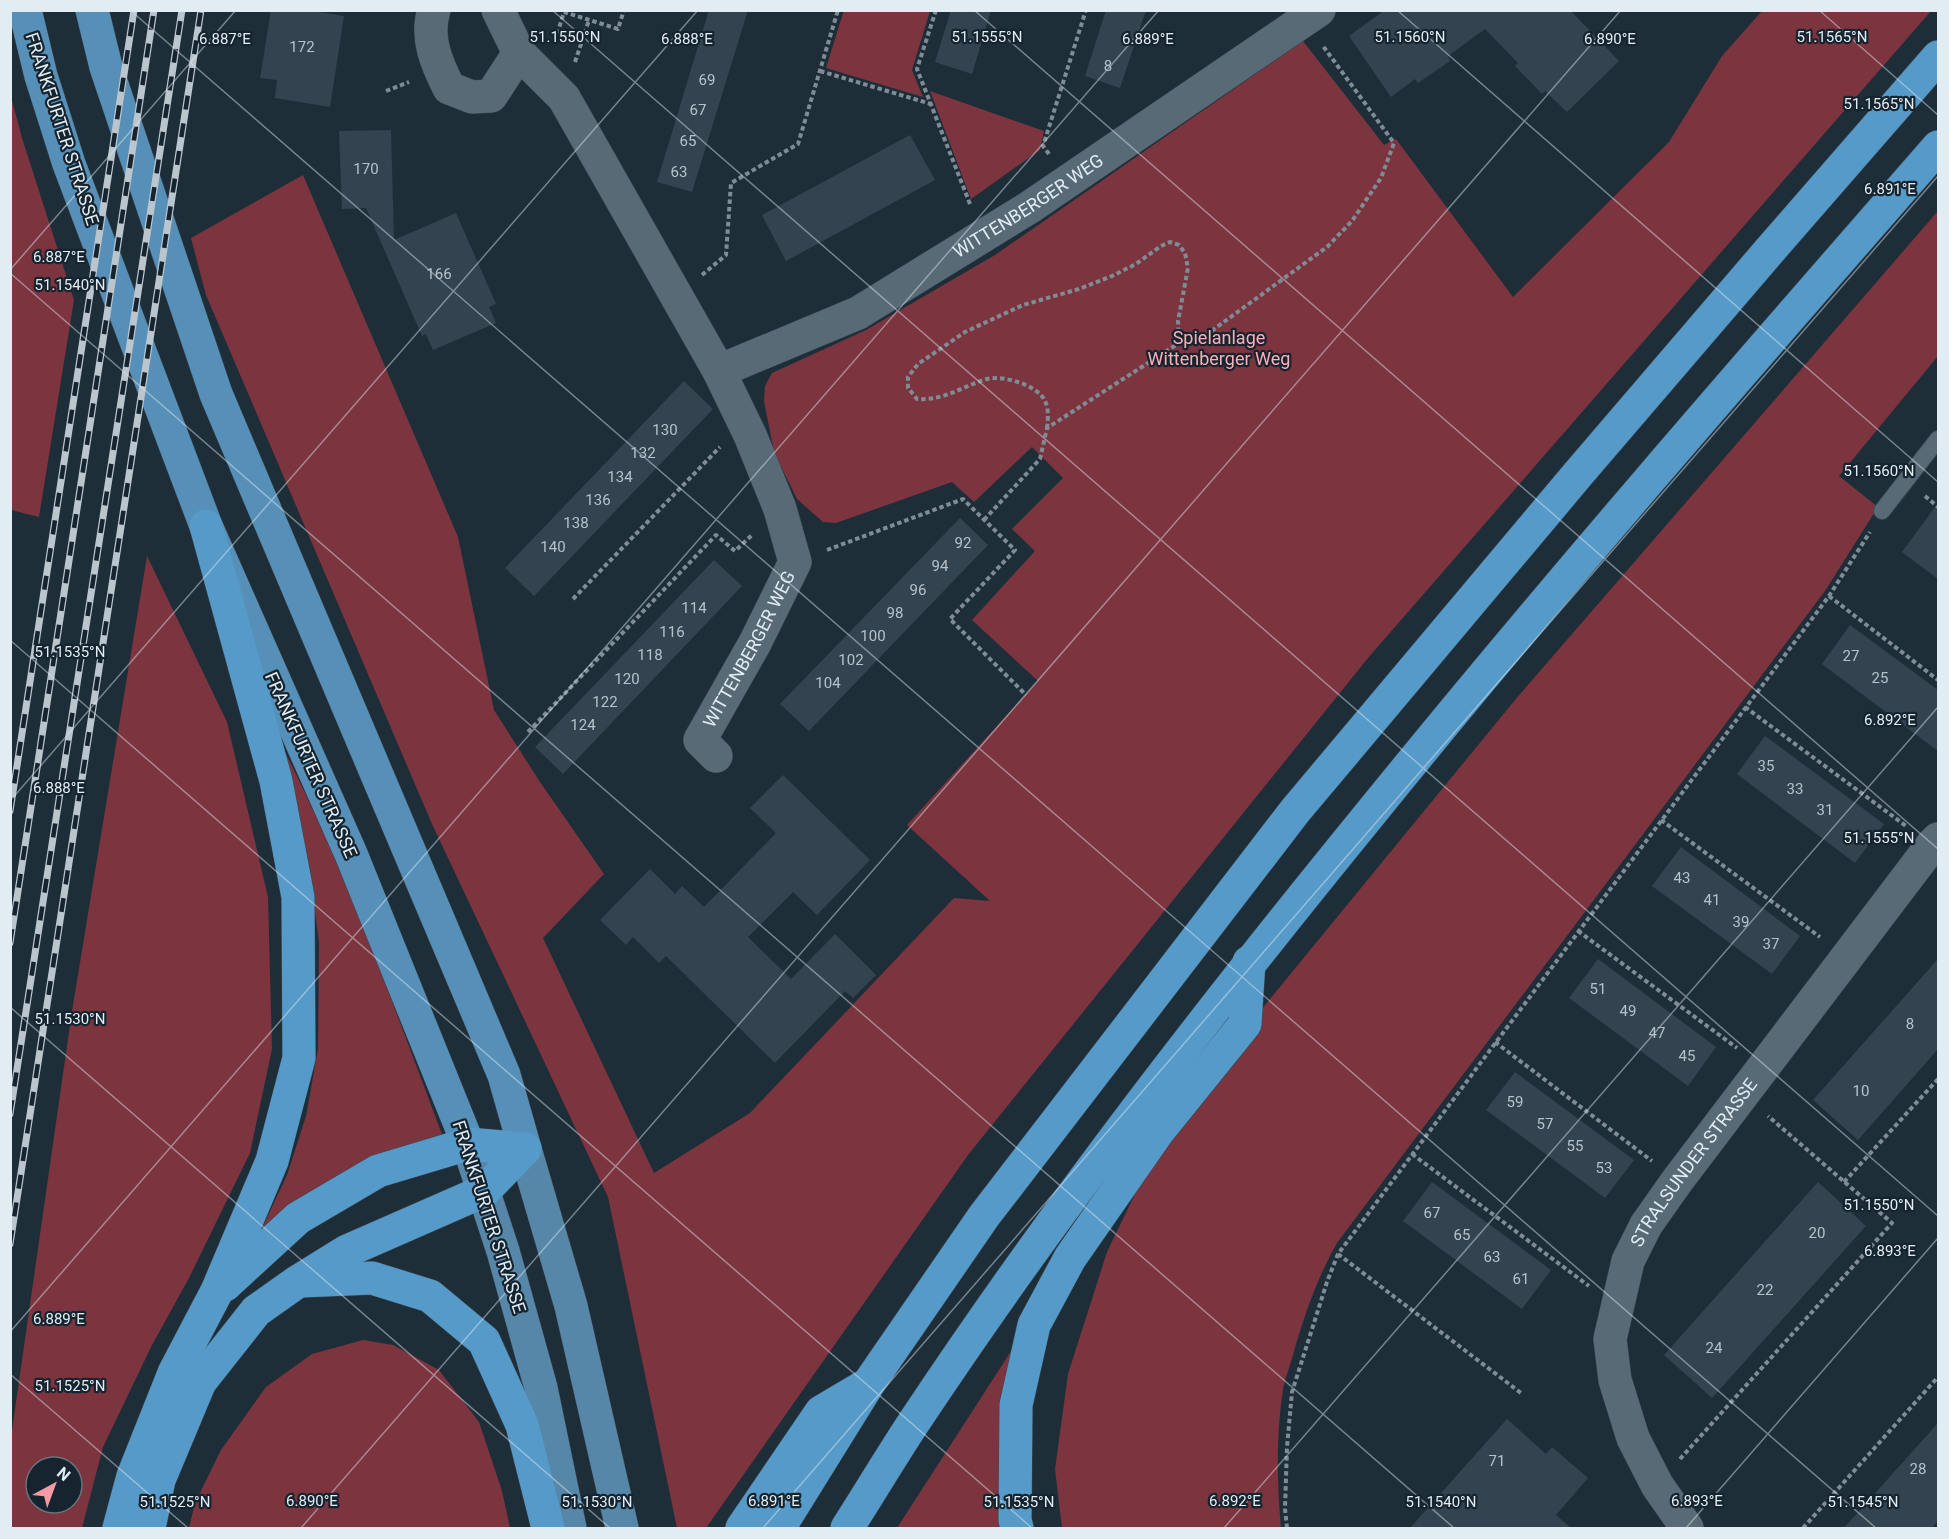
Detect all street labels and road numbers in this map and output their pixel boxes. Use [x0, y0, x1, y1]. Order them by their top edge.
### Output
street label: FRANKFURTER STRASSE [21, 30, 104, 228]
street label: WITTENBERGER WEG [949, 149, 1107, 262]
street label: WITTENBERGER WEG [698, 567, 799, 731]
street label: FRANKFURTER STRASSE [261, 669, 362, 861]
street label: STRALSUNDER STRASSE [1626, 1074, 1761, 1250]
street label: FRANKFURTER STRASSE [448, 1118, 531, 1316]

